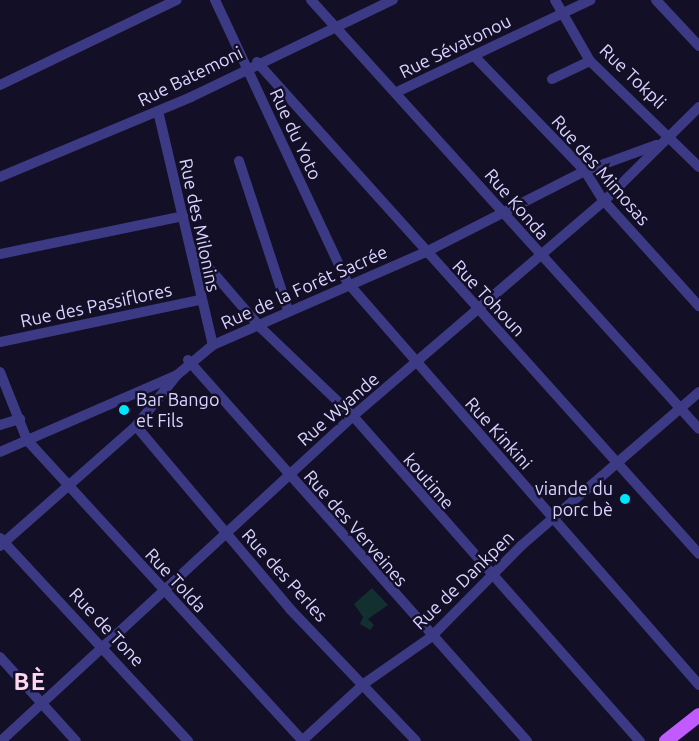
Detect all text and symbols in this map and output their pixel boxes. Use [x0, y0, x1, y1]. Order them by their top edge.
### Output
street label: Rue Sévatonou [396, 10, 514, 82]
street label: Rue Tokpli [595, 39, 671, 113]
street label: Rue Batemoni [134, 41, 246, 111]
street label: Rue du Yoto [265, 85, 327, 183]
street label: Rue des Mimosas [547, 110, 655, 230]
street label: Rue des Milonins [175, 156, 225, 294]
street label: Rue Konda [480, 164, 554, 244]
street label: Rue de la Forêt Sacrée [217, 241, 391, 333]
street label: Rue Tohoun [448, 255, 530, 341]
street label: Rue des Passiflores [18, 278, 174, 332]
street label: Rue Wyande [293, 368, 383, 450]
place label: Bar Bango et Fils [136, 389, 219, 432]
street label: Rue Kinkini [461, 392, 537, 474]
marker: Bar Bango et Fils [117, 403, 131, 417]
street label: koutime [399, 449, 459, 513]
street label: Rue des Verveines [300, 465, 412, 591]
place label: viande du porc bè [535, 478, 613, 520]
marker: viande du porc bè [618, 492, 632, 506]
street label: Rue des Perles [238, 524, 332, 626]
street label: Rue de Dankpen [408, 526, 518, 634]
street label: Rue Tolda [141, 543, 211, 617]
street label: Rue de Tone [65, 583, 149, 671]
district label: BÈ [13, 668, 47, 696]

